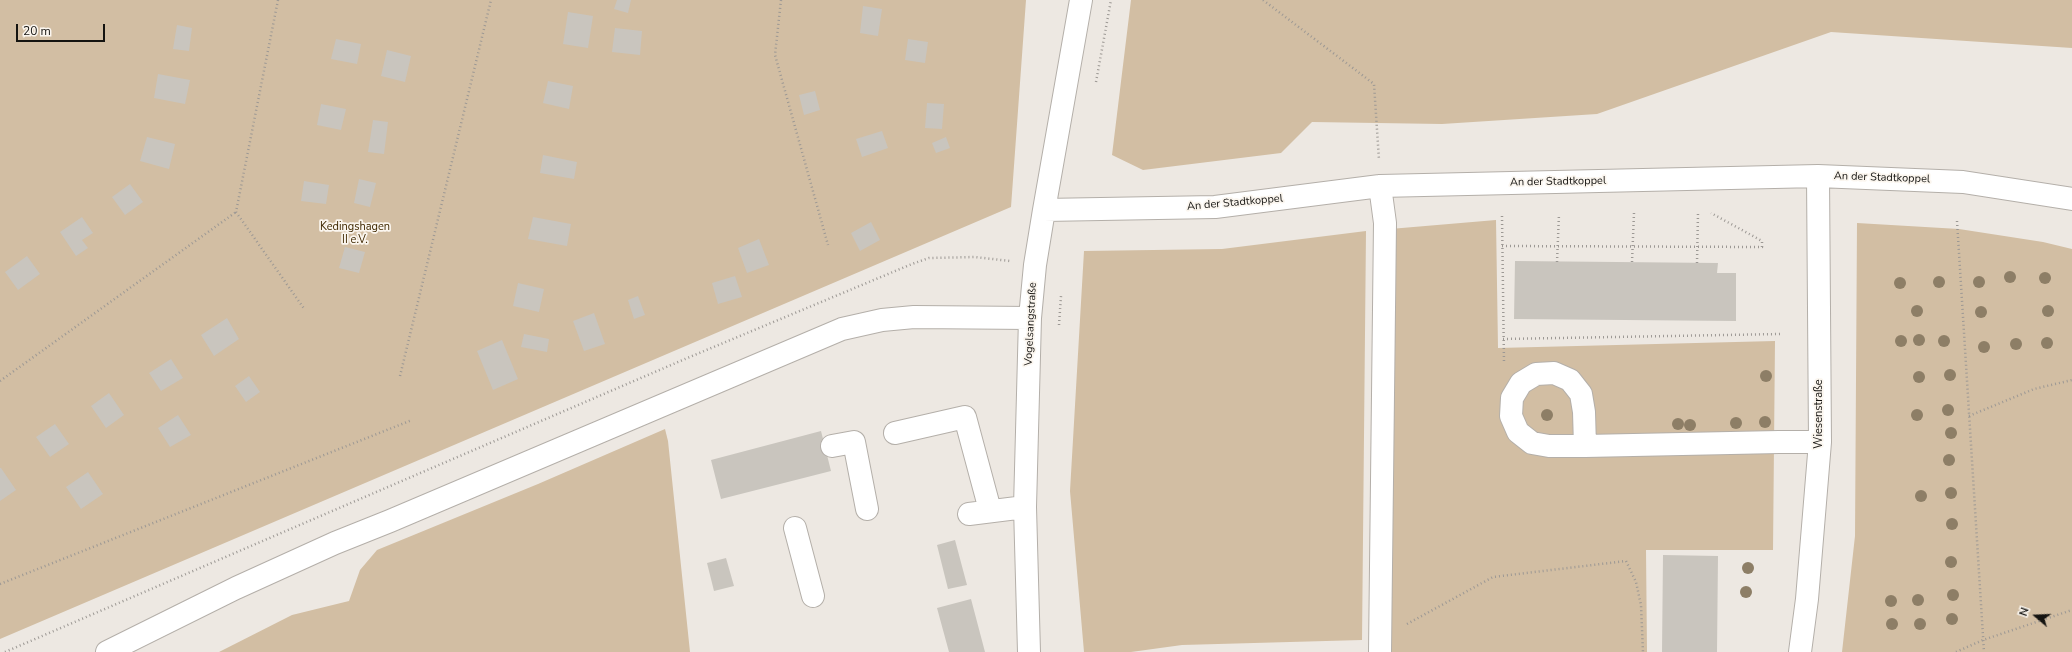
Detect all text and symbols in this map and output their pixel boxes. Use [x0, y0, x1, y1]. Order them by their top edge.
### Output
scale bar [18, 16, 107, 42]
text: 20 m [23, 23, 51, 39]
street label: An der Stadtkoppel [1834, 170, 1930, 186]
street label: An der Stadtkoppel [1510, 175, 1606, 189]
street label: An der Stadtkoppel [1186, 192, 1284, 214]
park label: Kedingshagen II e.V. [320, 220, 390, 246]
street label: Vogelsangstraße [1022, 282, 1040, 366]
street label: Wiesenstraße [1812, 379, 1826, 449]
north arrow [2016, 596, 2056, 636]
text: N [2016, 606, 2033, 618]

